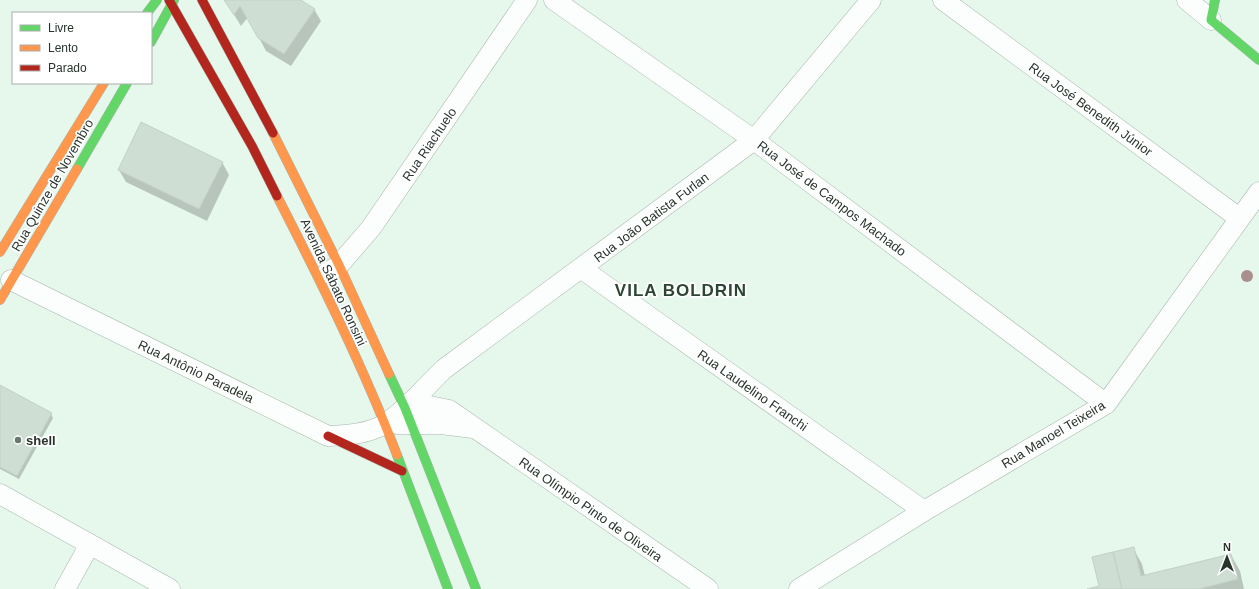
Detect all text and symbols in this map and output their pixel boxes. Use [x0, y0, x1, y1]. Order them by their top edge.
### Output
legend [12, 12, 152, 84]
text: Livre [48, 21, 74, 35]
text: Lento [48, 41, 78, 55]
street label: Rua José Benedith Júnior [1026, 60, 1156, 160]
text: Parado [48, 61, 87, 75]
street label: Rua Riachuelo [399, 105, 459, 184]
street label: Rua Quinze de Novembro [8, 116, 97, 254]
street label: Rua José de Campos Machado [754, 138, 909, 259]
street label: Rua João Batista Furlan [591, 169, 712, 265]
street label: Avenida Sábato Ronsini [297, 216, 370, 348]
district label: VILA BOLDRIN [615, 281, 747, 300]
street label: Rua Antônio Paradela [136, 337, 257, 406]
street label: Rua Laudelino Franchi [695, 347, 811, 434]
street label: Rua Manoel Teixeira [999, 397, 1108, 471]
place label: shell [26, 433, 56, 448]
marker: shell [13, 435, 23, 445]
street label: Rua Olímpio Pinto de Oliveira [516, 454, 666, 565]
north arrow [1207, 537, 1247, 577]
text: N [1223, 541, 1231, 553]

